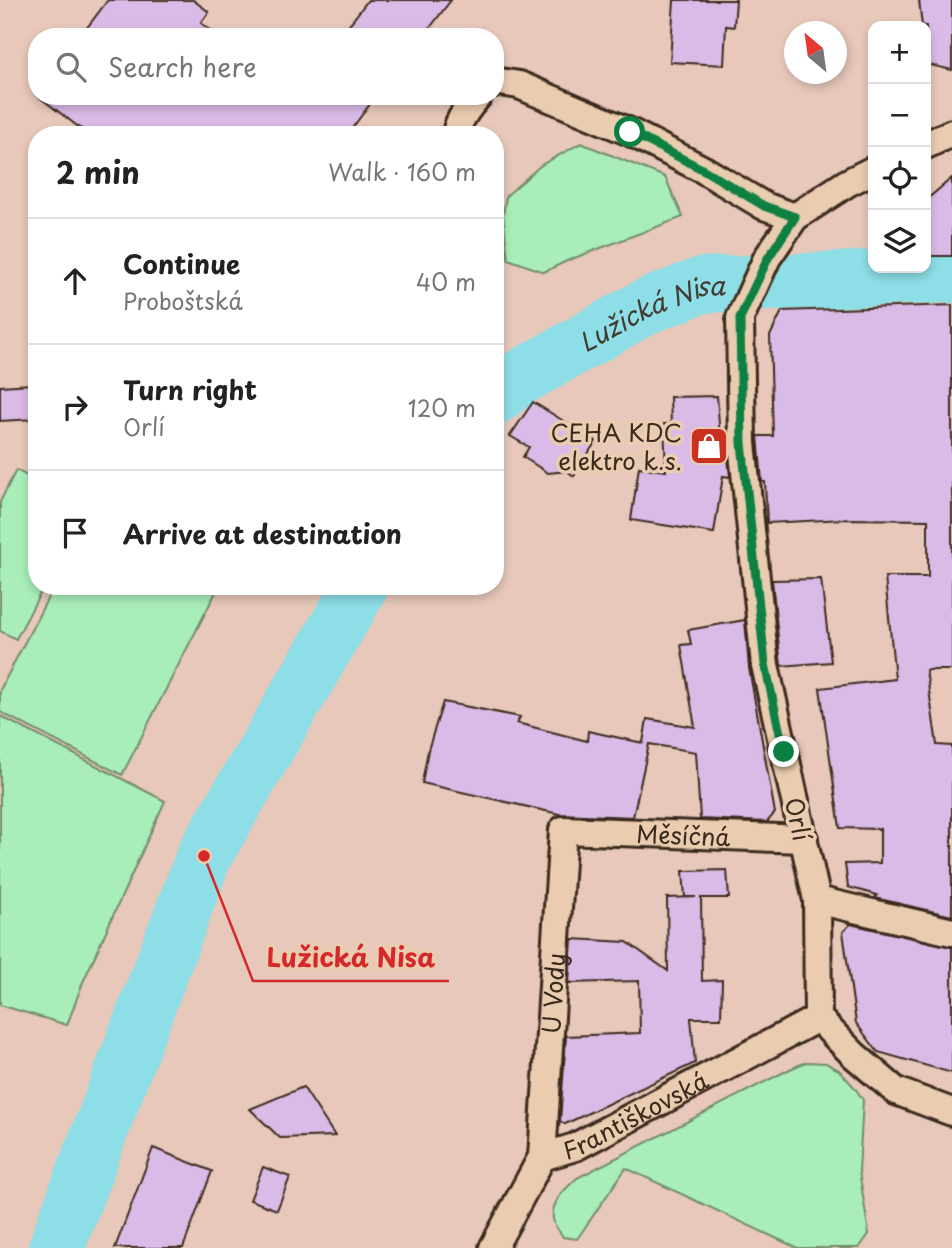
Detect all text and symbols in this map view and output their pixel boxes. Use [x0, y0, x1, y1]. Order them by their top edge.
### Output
north arrow [784, 21, 847, 84]
map controls [868, 21, 931, 273]
button: + [868, 21, 931, 84]
search box [28, 28, 504, 105]
text: Search here [108, 47, 257, 86]
icon: search [52, 48, 90, 86]
button: − [868, 84, 931, 147]
route start [614, 116, 645, 147]
button: locate [868, 147, 931, 210]
text: 2 min [56, 149, 140, 194]
text: Walk · 160 m [328, 154, 476, 189]
button: layers [868, 210, 931, 273]
text: Continue [123, 244, 240, 283]
icon: ahead [56, 262, 94, 300]
text: 40 m [416, 264, 476, 299]
water label: Lužická Nisa [571, 265, 726, 361]
text: Proboštská [123, 283, 243, 318]
text: Turn right [123, 370, 257, 409]
icon: right [56, 388, 94, 426]
text: 120 m [408, 390, 476, 425]
text: Orlí [123, 409, 165, 444]
place label: CEHA KDC elektro k.s. [550, 414, 682, 478]
shop icon: CEHA KDC elektro k.s. [688, 425, 730, 467]
icon: arrive [56, 514, 94, 552]
text: Arrive at destination [123, 514, 402, 553]
route end [768, 736, 799, 767]
street label: Orlí [777, 794, 821, 844]
street label: Měsíčná [635, 815, 731, 854]
callout: Lužická Nisa [253, 934, 449, 981]
text: Lužická Nisa [267, 937, 435, 976]
street label: U Vody [532, 952, 573, 1035]
street label: Františkovská [558, 1062, 714, 1168]

